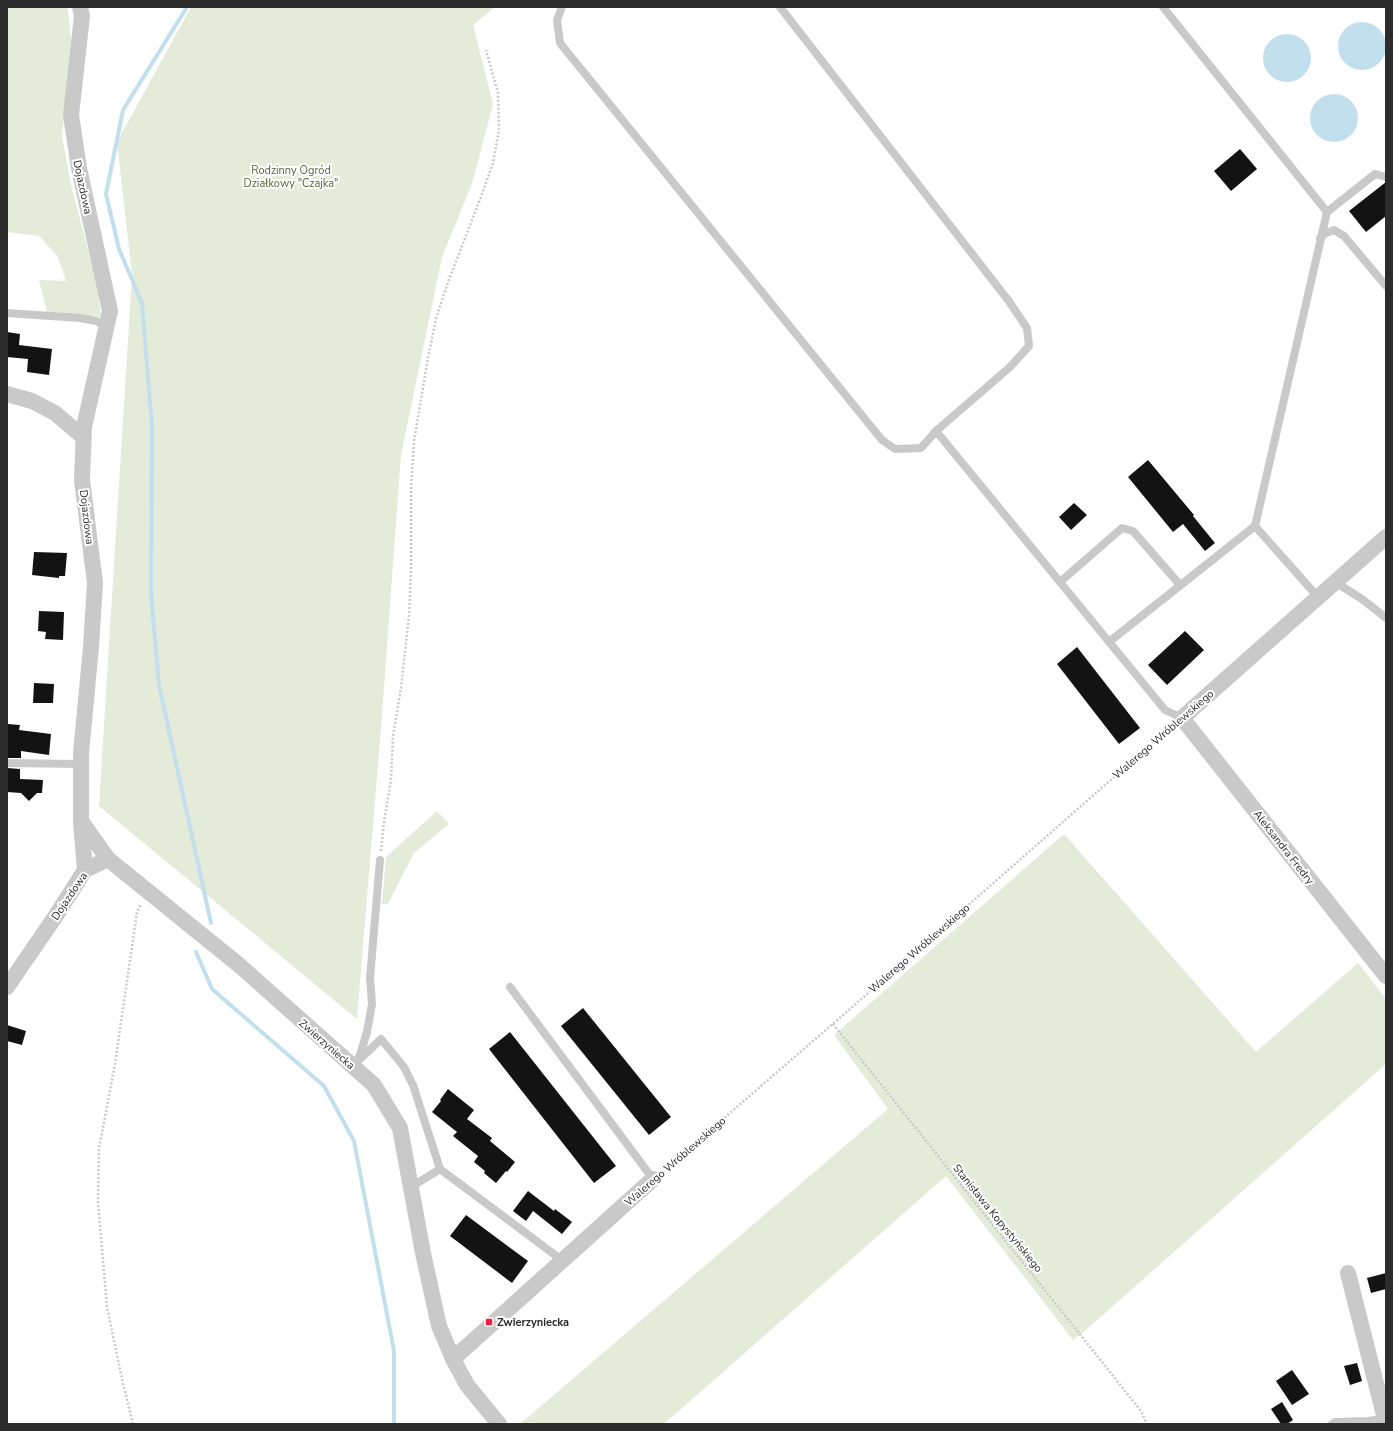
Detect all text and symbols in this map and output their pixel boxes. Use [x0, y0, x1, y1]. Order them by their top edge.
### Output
street label: Dojazdowa [69, 159, 96, 216]
park label: Rodzinny Ogród Działkowy "Czajka" [244, 163, 338, 191]
street label: Dojazdowa [76, 489, 97, 545]
street label: Walerego Wróblewskiego [1110, 686, 1217, 782]
street label: Aleksandra Fredry [1250, 807, 1318, 888]
street label: Dojazdowa [48, 869, 91, 923]
street label: Walerego Wróblewskiego [866, 900, 973, 996]
street label: Zwierzyniecka [296, 1016, 358, 1073]
street label: Walerego Wróblewskiego [622, 1113, 729, 1209]
street label: Stanisława Kopystyńskiego [949, 1161, 1046, 1275]
place label: Zwierzyniecka [497, 1315, 569, 1330]
marker: Zwierzyniecka [484, 1317, 494, 1327]

